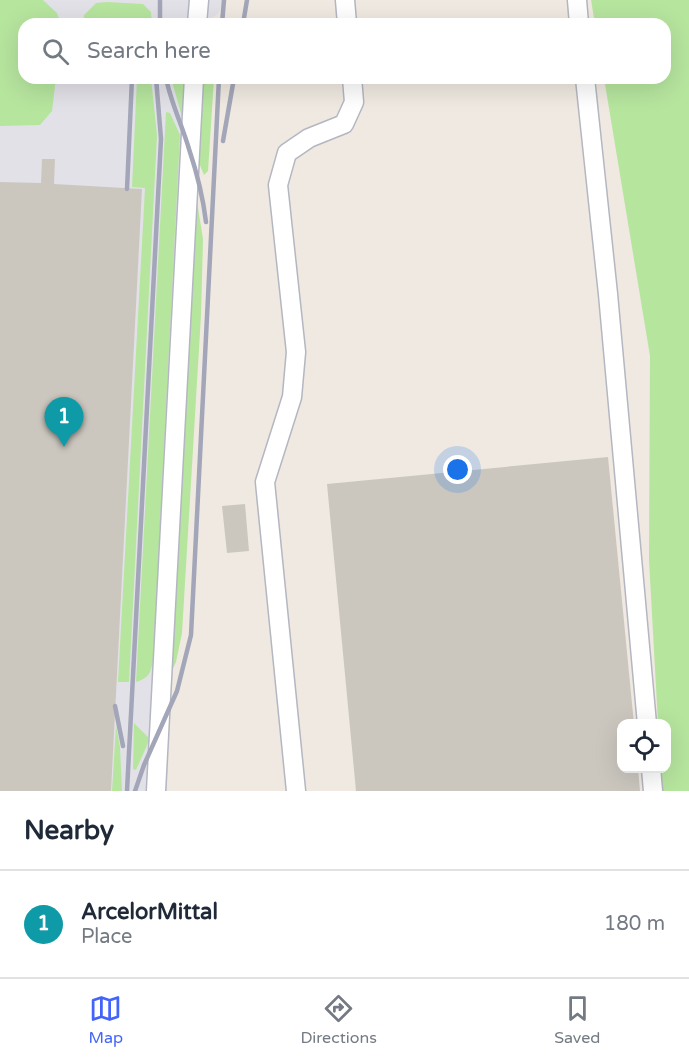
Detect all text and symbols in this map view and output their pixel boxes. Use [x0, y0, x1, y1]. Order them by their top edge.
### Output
search box [18, 18, 671, 84]
icon: search [39, 35, 72, 68]
text: Search here [87, 38, 211, 64]
pin: 1 [44, 398, 84, 447]
your location [443, 455, 472, 484]
map controls [617, 719, 671, 773]
button: locate [617, 719, 671, 773]
text: Nearby [24, 815, 114, 846]
text: ArcelorMittal [81, 899, 218, 925]
text: 1 [37, 912, 50, 936]
text: 180 m [604, 912, 665, 936]
text: Place [81, 925, 132, 949]
tab: Map [89, 992, 123, 1048]
tab: Directions [300, 992, 377, 1048]
tab: Saved [554, 992, 600, 1048]

